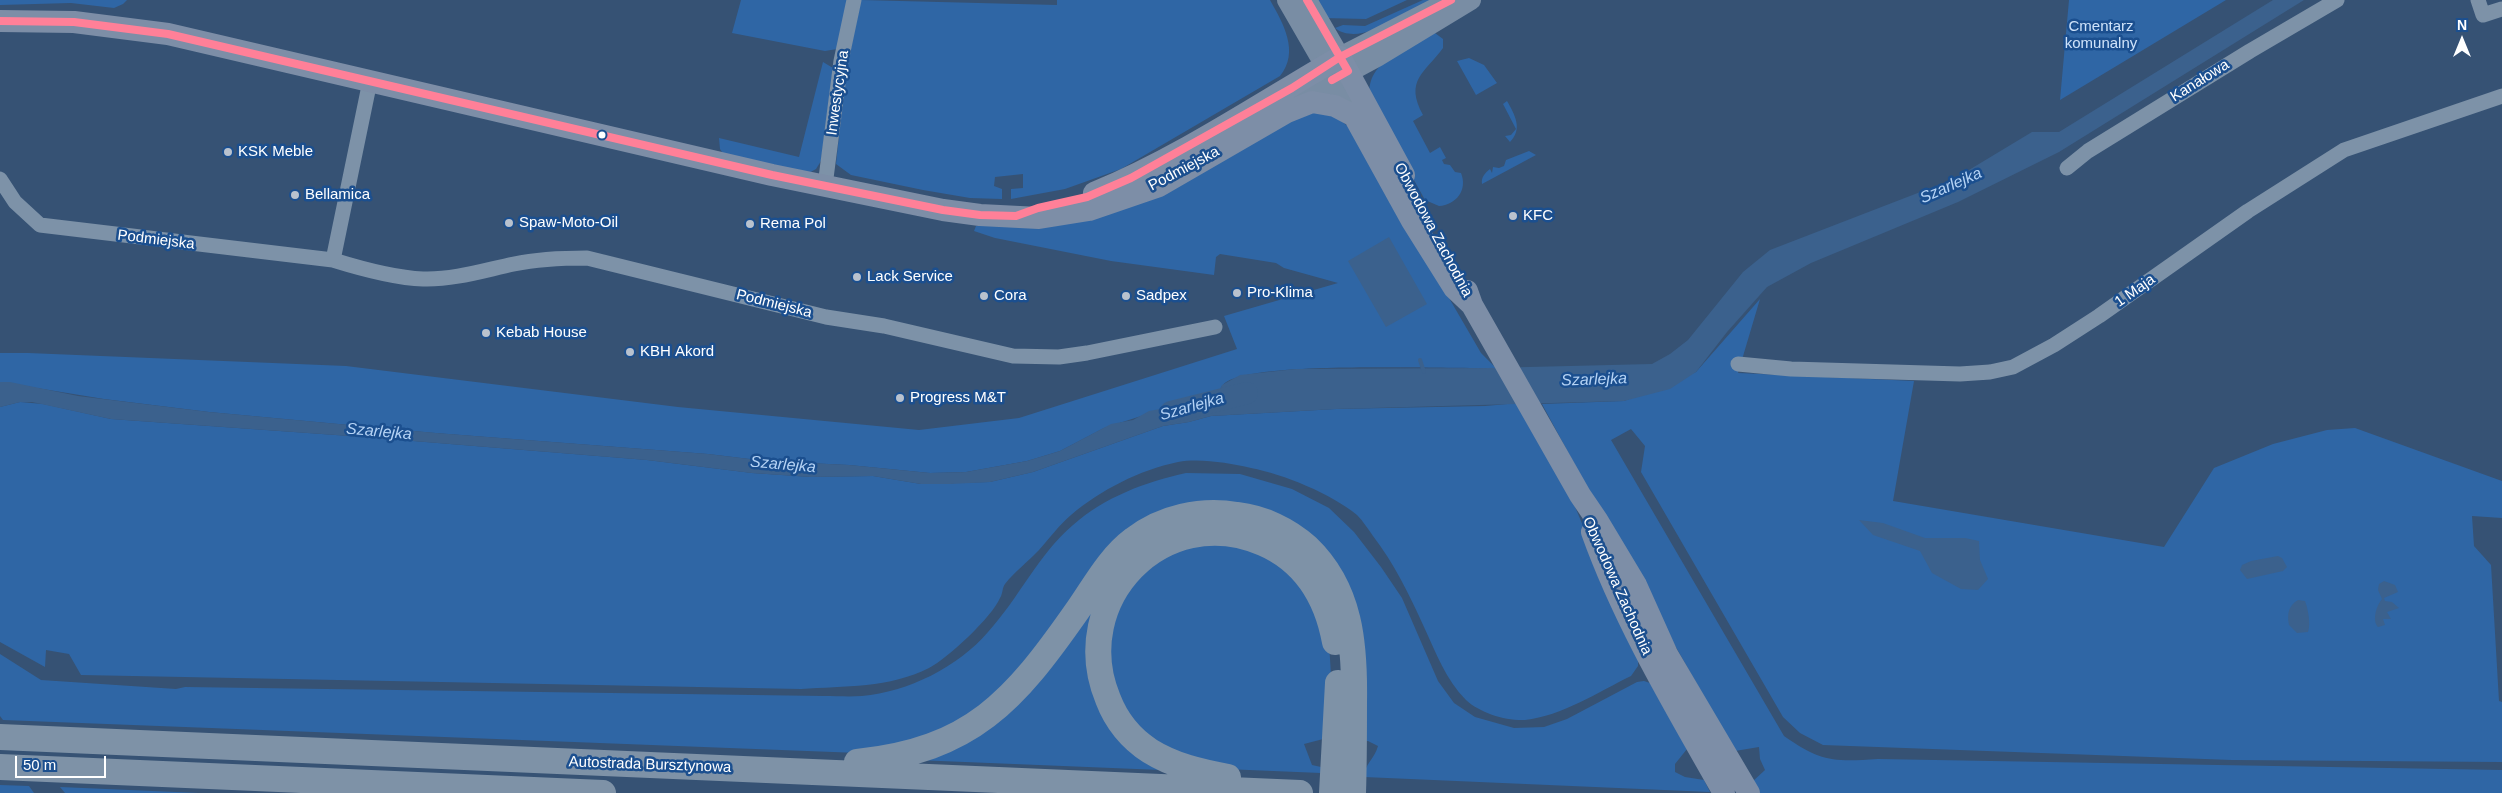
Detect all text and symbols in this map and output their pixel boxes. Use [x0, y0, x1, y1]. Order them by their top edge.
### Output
north arrow [2437, 15, 2487, 65]
text: N [2457, 17, 2467, 33]
park label: Cmentarz komunalny [2065, 18, 2137, 53]
street label: Inwestycyjna [823, 49, 853, 137]
street label: Kanałowa [2167, 56, 2233, 106]
unlabelled marker [597, 130, 607, 140]
place label: KSK Meble [238, 143, 313, 161]
street label: Podmiejska [1146, 143, 1222, 195]
marker: KSK Meble [222, 146, 234, 158]
street label: Obwodowa Zachodnia [1390, 160, 1476, 300]
water label: Szarlejka [1917, 164, 1985, 208]
place label: Bellamica [305, 186, 370, 204]
marker: Bellamica [289, 189, 301, 201]
place label: KFC [1523, 207, 1553, 225]
marker: KFC [1507, 210, 1519, 222]
place label: Spaw-Moto-Oil [519, 214, 618, 232]
place label: Rema Pol [760, 215, 826, 233]
marker: Spaw-Moto-Oil [503, 217, 515, 229]
marker: Rema Pol [744, 218, 756, 230]
street label: Podmiejska [116, 226, 196, 254]
place label: Lack Service [867, 268, 953, 286]
marker: Lack Service [851, 271, 863, 283]
street label: 1 Maja [2111, 271, 2159, 311]
place label: Pro-Klima [1247, 284, 1313, 302]
street label: Podmiejska [734, 286, 814, 322]
place label: Cora [994, 287, 1027, 305]
place label: Sadpex [1136, 287, 1187, 305]
marker: Pro-Klima [1231, 287, 1243, 299]
marker: Cora [978, 290, 990, 302]
marker: Sadpex [1120, 290, 1132, 302]
place label: Kebab House [496, 324, 587, 342]
marker: Kebab House [480, 327, 492, 339]
place label: KBH Akord [640, 343, 714, 361]
marker: KBH Akord [624, 346, 636, 358]
water label: Szarlejka [1561, 369, 1627, 391]
place label: Progress M&T [910, 389, 1006, 407]
water label: Szarlejka [1158, 389, 1226, 425]
marker: Progress M&T [894, 392, 906, 404]
water label: Szarlejka [345, 420, 413, 444]
water label: Szarlejka [749, 453, 817, 477]
street label: Obwodowa Zachodnia [1578, 514, 1656, 658]
scale bar [18, 746, 109, 778]
street label: Autostrada Bursztynowa [568, 753, 732, 777]
text: 50 m [23, 756, 56, 773]

